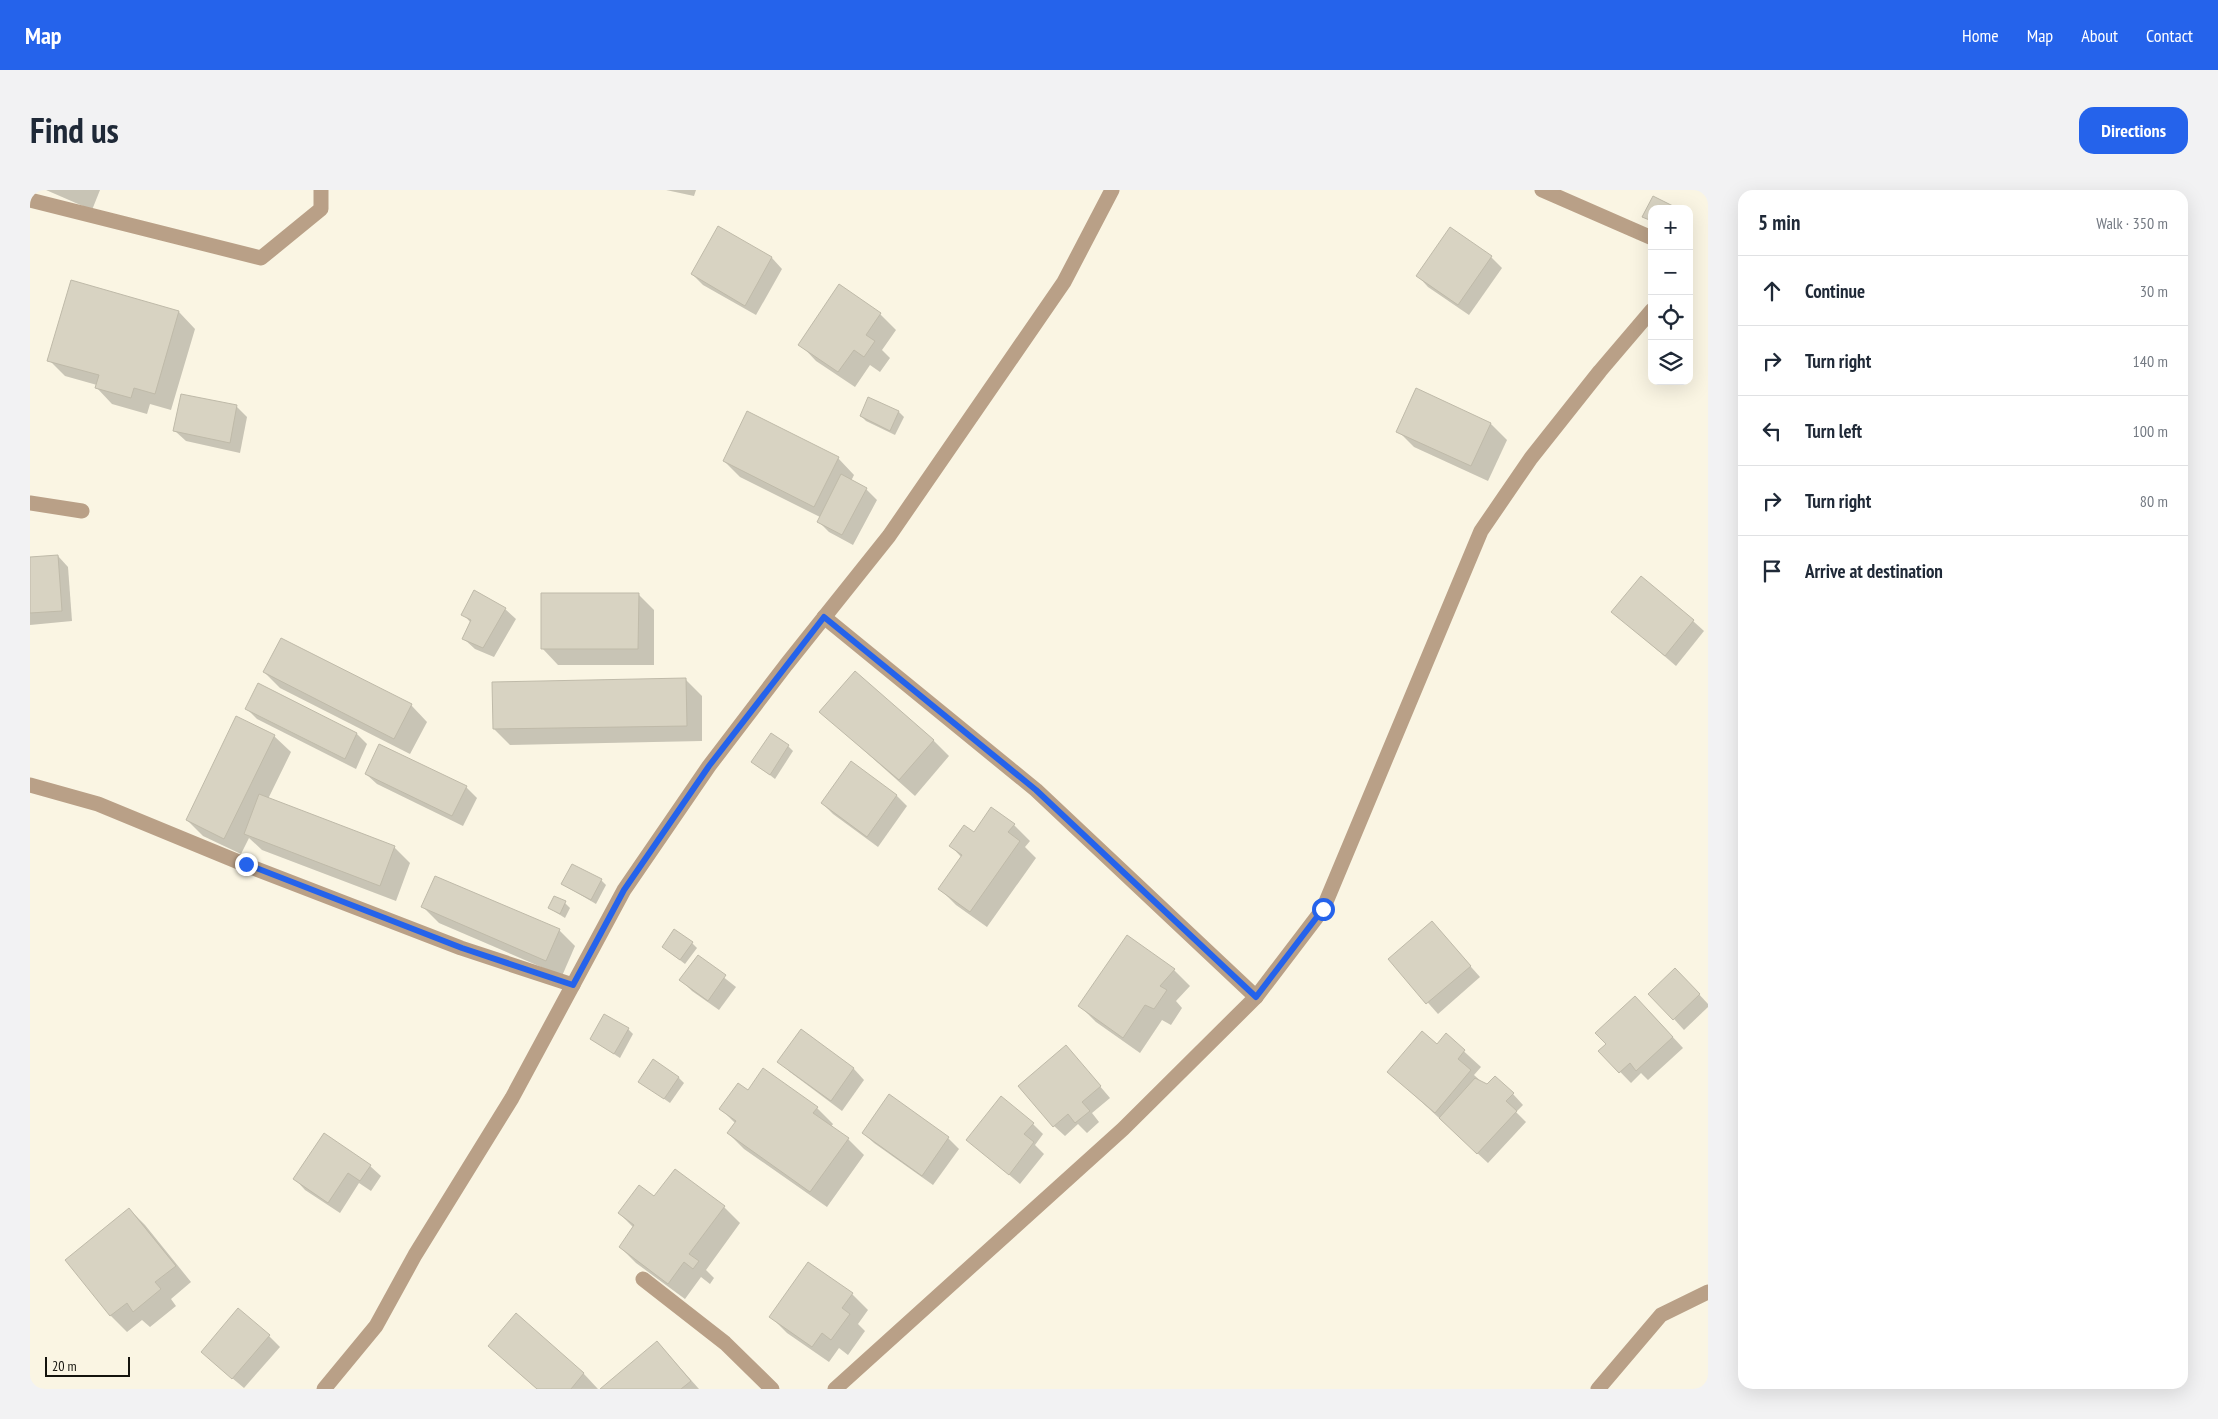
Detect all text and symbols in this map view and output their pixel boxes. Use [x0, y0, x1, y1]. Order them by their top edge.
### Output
text: Map [25, 20, 62, 51]
text: Home [1962, 24, 1999, 47]
text: Map [2027, 24, 2053, 47]
text: About [2081, 24, 2118, 47]
text: Contact [2146, 24, 2193, 47]
text: Find us [30, 107, 119, 153]
button: Directions [2079, 107, 2188, 154]
map controls [1648, 205, 1693, 385]
button: + [1648, 205, 1693, 250]
text: 5 min [1758, 209, 1800, 236]
text: Walk · 350 m [2096, 213, 2168, 233]
button: − [1648, 250, 1693, 295]
icon: ahead [1758, 277, 1786, 305]
text: Continue [1805, 279, 1865, 303]
text: 30 m [2140, 281, 2168, 301]
button: locate [1648, 295, 1693, 340]
button: layers [1648, 340, 1693, 385]
icon: right [1758, 347, 1786, 375]
text: Turn right [1805, 349, 1871, 373]
text: 140 m [2133, 351, 2168, 371]
icon: left [1758, 417, 1786, 445]
text: Turn left [1805, 419, 1862, 443]
text: 100 m [2133, 421, 2168, 441]
icon: right [1758, 487, 1786, 515]
text: Turn right [1805, 489, 1871, 513]
text: 80 m [2140, 491, 2168, 511]
icon: arrive [1758, 557, 1786, 585]
text: Arrive at destination [1805, 559, 1943, 583]
route end [235, 853, 258, 876]
route start [1312, 898, 1335, 921]
scale bar [45, 1354, 130, 1377]
text: 20 m [52, 1357, 77, 1375]

